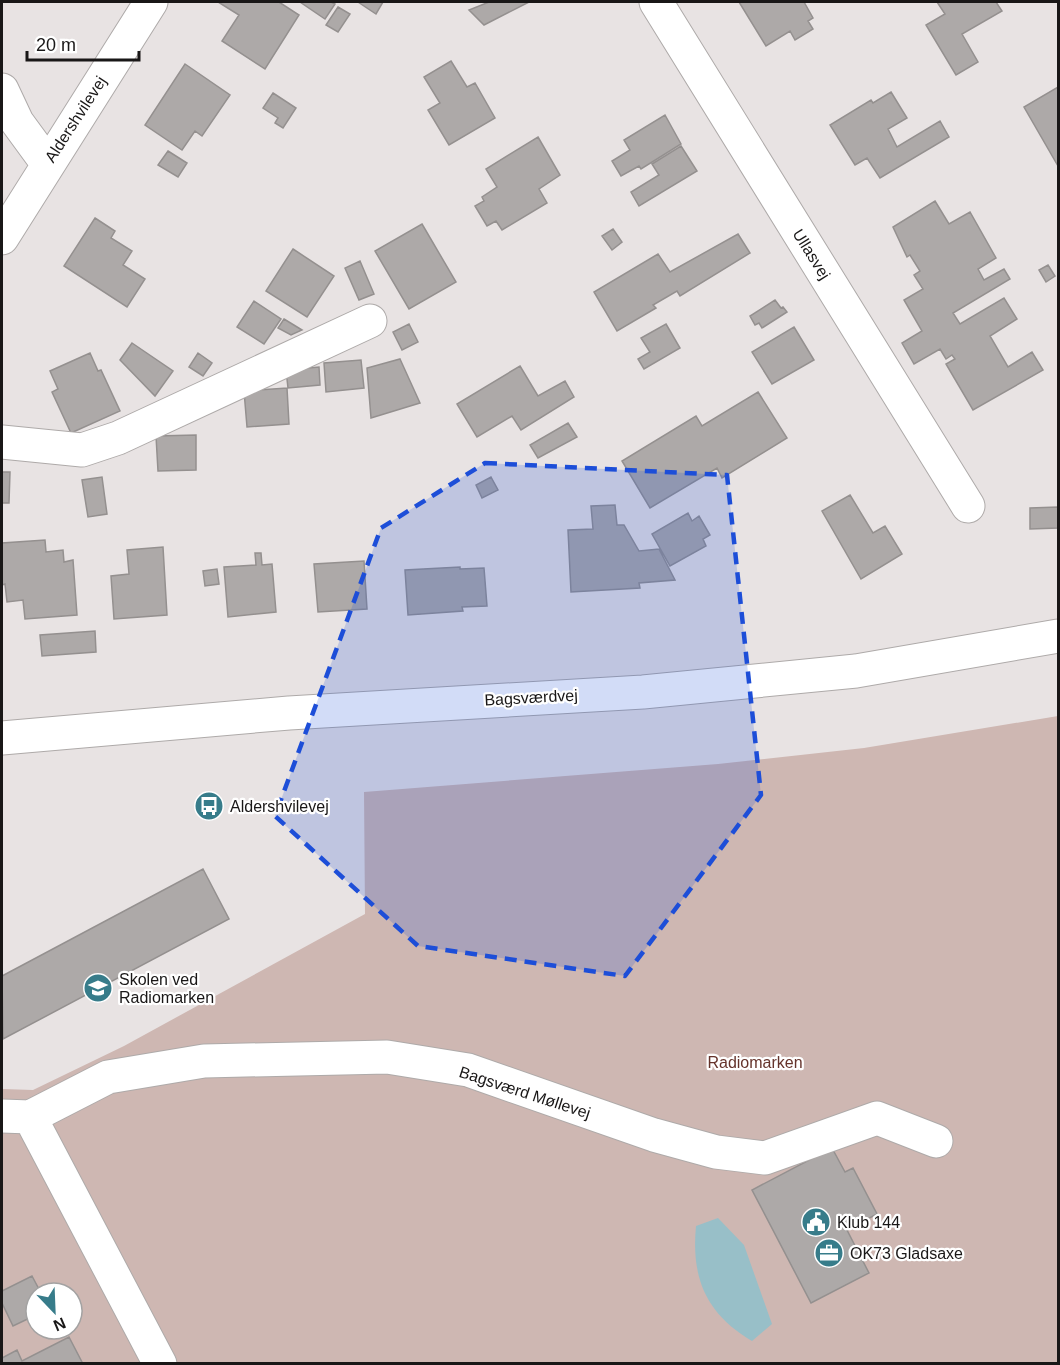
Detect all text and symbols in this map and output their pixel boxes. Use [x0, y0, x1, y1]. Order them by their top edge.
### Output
scale bar [27, 24, 140, 62]
text: 20 m [36, 35, 76, 55]
street label: Aldershvilevej [41, 73, 109, 165]
street label: Ullasvej [790, 226, 834, 283]
street label: Bagsværdvej [484, 687, 578, 708]
bus stop icon: Aldershvilevej [193, 790, 225, 822]
place label: Aldershvilevej [230, 798, 329, 815]
place label: Skolen ved Radiomarken [119, 971, 214, 1006]
school or university icon: Skolen ved Radiomarken [82, 972, 114, 1004]
park label: Radiomarken [707, 1054, 803, 1071]
street label: Bagsværd Møllevej [457, 1063, 593, 1122]
public building icon: Klub 144 [800, 1206, 832, 1238]
place label: Klub 144 [837, 1214, 900, 1231]
office icon: OK73 Gladsaxe [813, 1237, 845, 1269]
place label: OK73 Gladsaxe [850, 1245, 963, 1262]
north arrow [24, 1281, 84, 1341]
text: N [51, 1314, 68, 1334]

